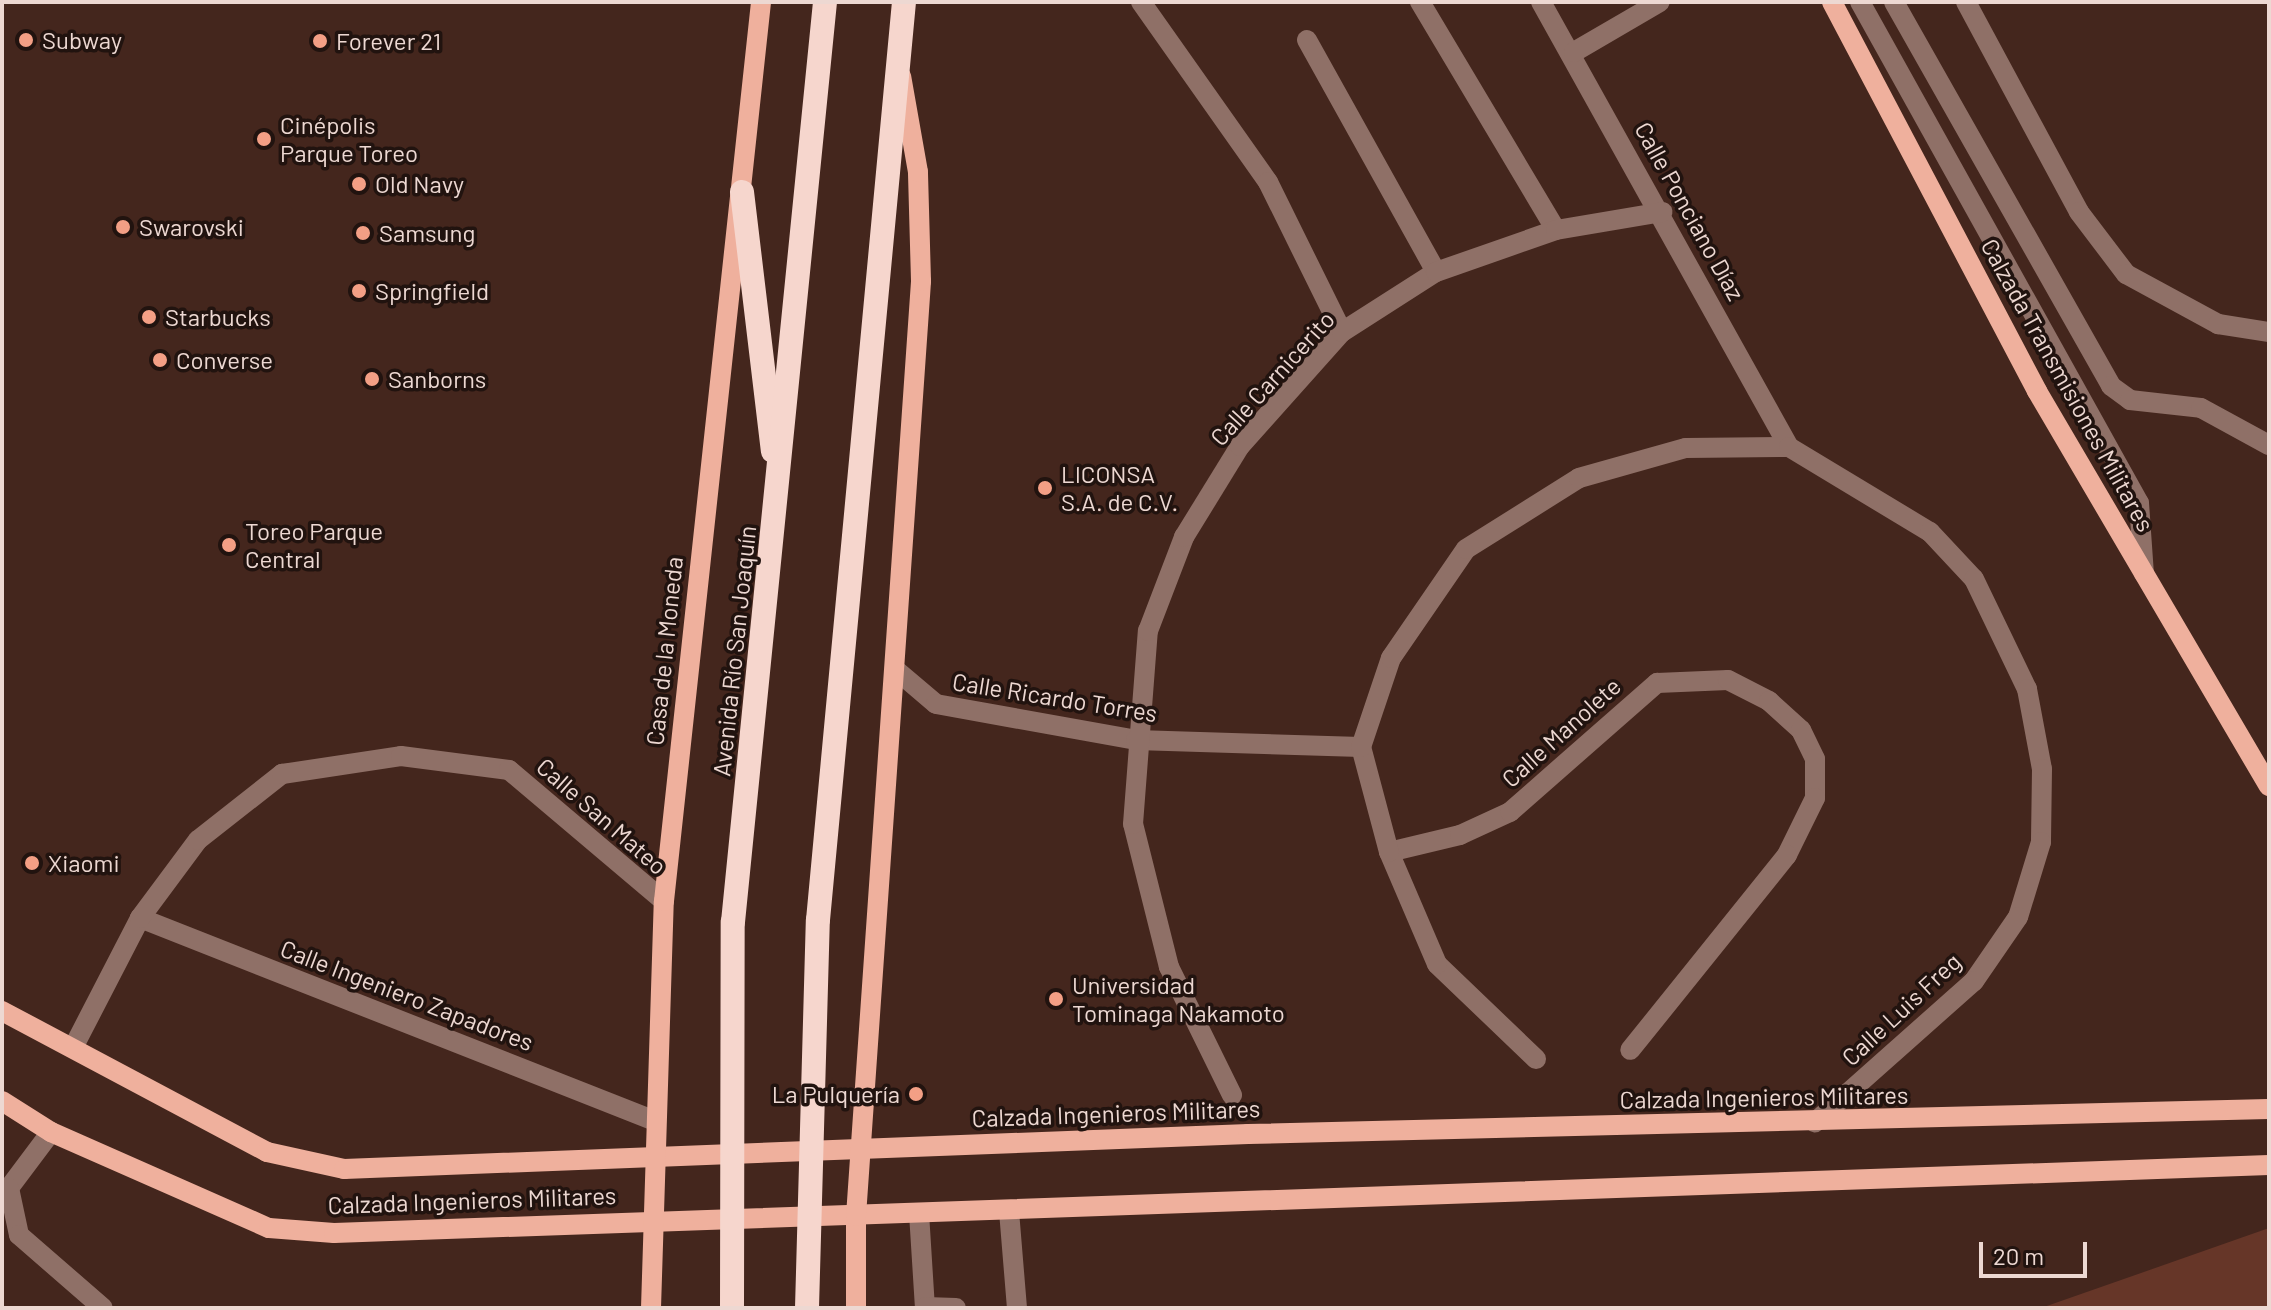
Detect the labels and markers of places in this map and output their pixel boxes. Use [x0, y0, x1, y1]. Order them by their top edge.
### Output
place label: Subway [42, 26, 122, 54]
place label: Forever 21 [336, 27, 441, 55]
marker: Subway [17, 31, 35, 49]
marker: Forever 21 [311, 32, 329, 50]
place label: Cinépolis Parque Toreo [280, 111, 418, 167]
marker: Cinépolis Parque Toreo [255, 130, 273, 148]
place label: Old Navy [375, 170, 464, 198]
marker: Old Navy [350, 175, 368, 193]
place label: Swarovski [139, 213, 244, 241]
marker: Swarovski [114, 218, 132, 236]
place label: Samsung [379, 219, 475, 247]
marker: Samsung [354, 224, 372, 242]
place label: Springfield [375, 277, 489, 305]
marker: Springfield [350, 282, 368, 300]
place label: Starbucks [165, 303, 271, 331]
marker: Starbucks [140, 308, 158, 326]
place label: Converse [176, 346, 273, 374]
marker: Converse [151, 351, 169, 369]
place label: Sanborns [388, 365, 486, 393]
marker: Sanborns [363, 370, 381, 388]
place label: LICONSA S.A. de C.V. [1061, 460, 1178, 516]
marker: LICONSA S.A. de C.V. [1036, 479, 1054, 497]
place label: Toreo Parque Central [245, 517, 383, 573]
marker: Toreo Parque Central [220, 536, 238, 554]
place label: Xiaomi [48, 849, 120, 877]
marker: Xiaomi [23, 854, 41, 872]
place label: Universidad Tominaga Nakamoto [1072, 971, 1285, 1027]
marker: Universidad Tominaga Nakamoto [1047, 990, 1065, 1008]
place label: La Pulquería [772, 1080, 900, 1108]
marker: La Pulquería [907, 1085, 925, 1103]

